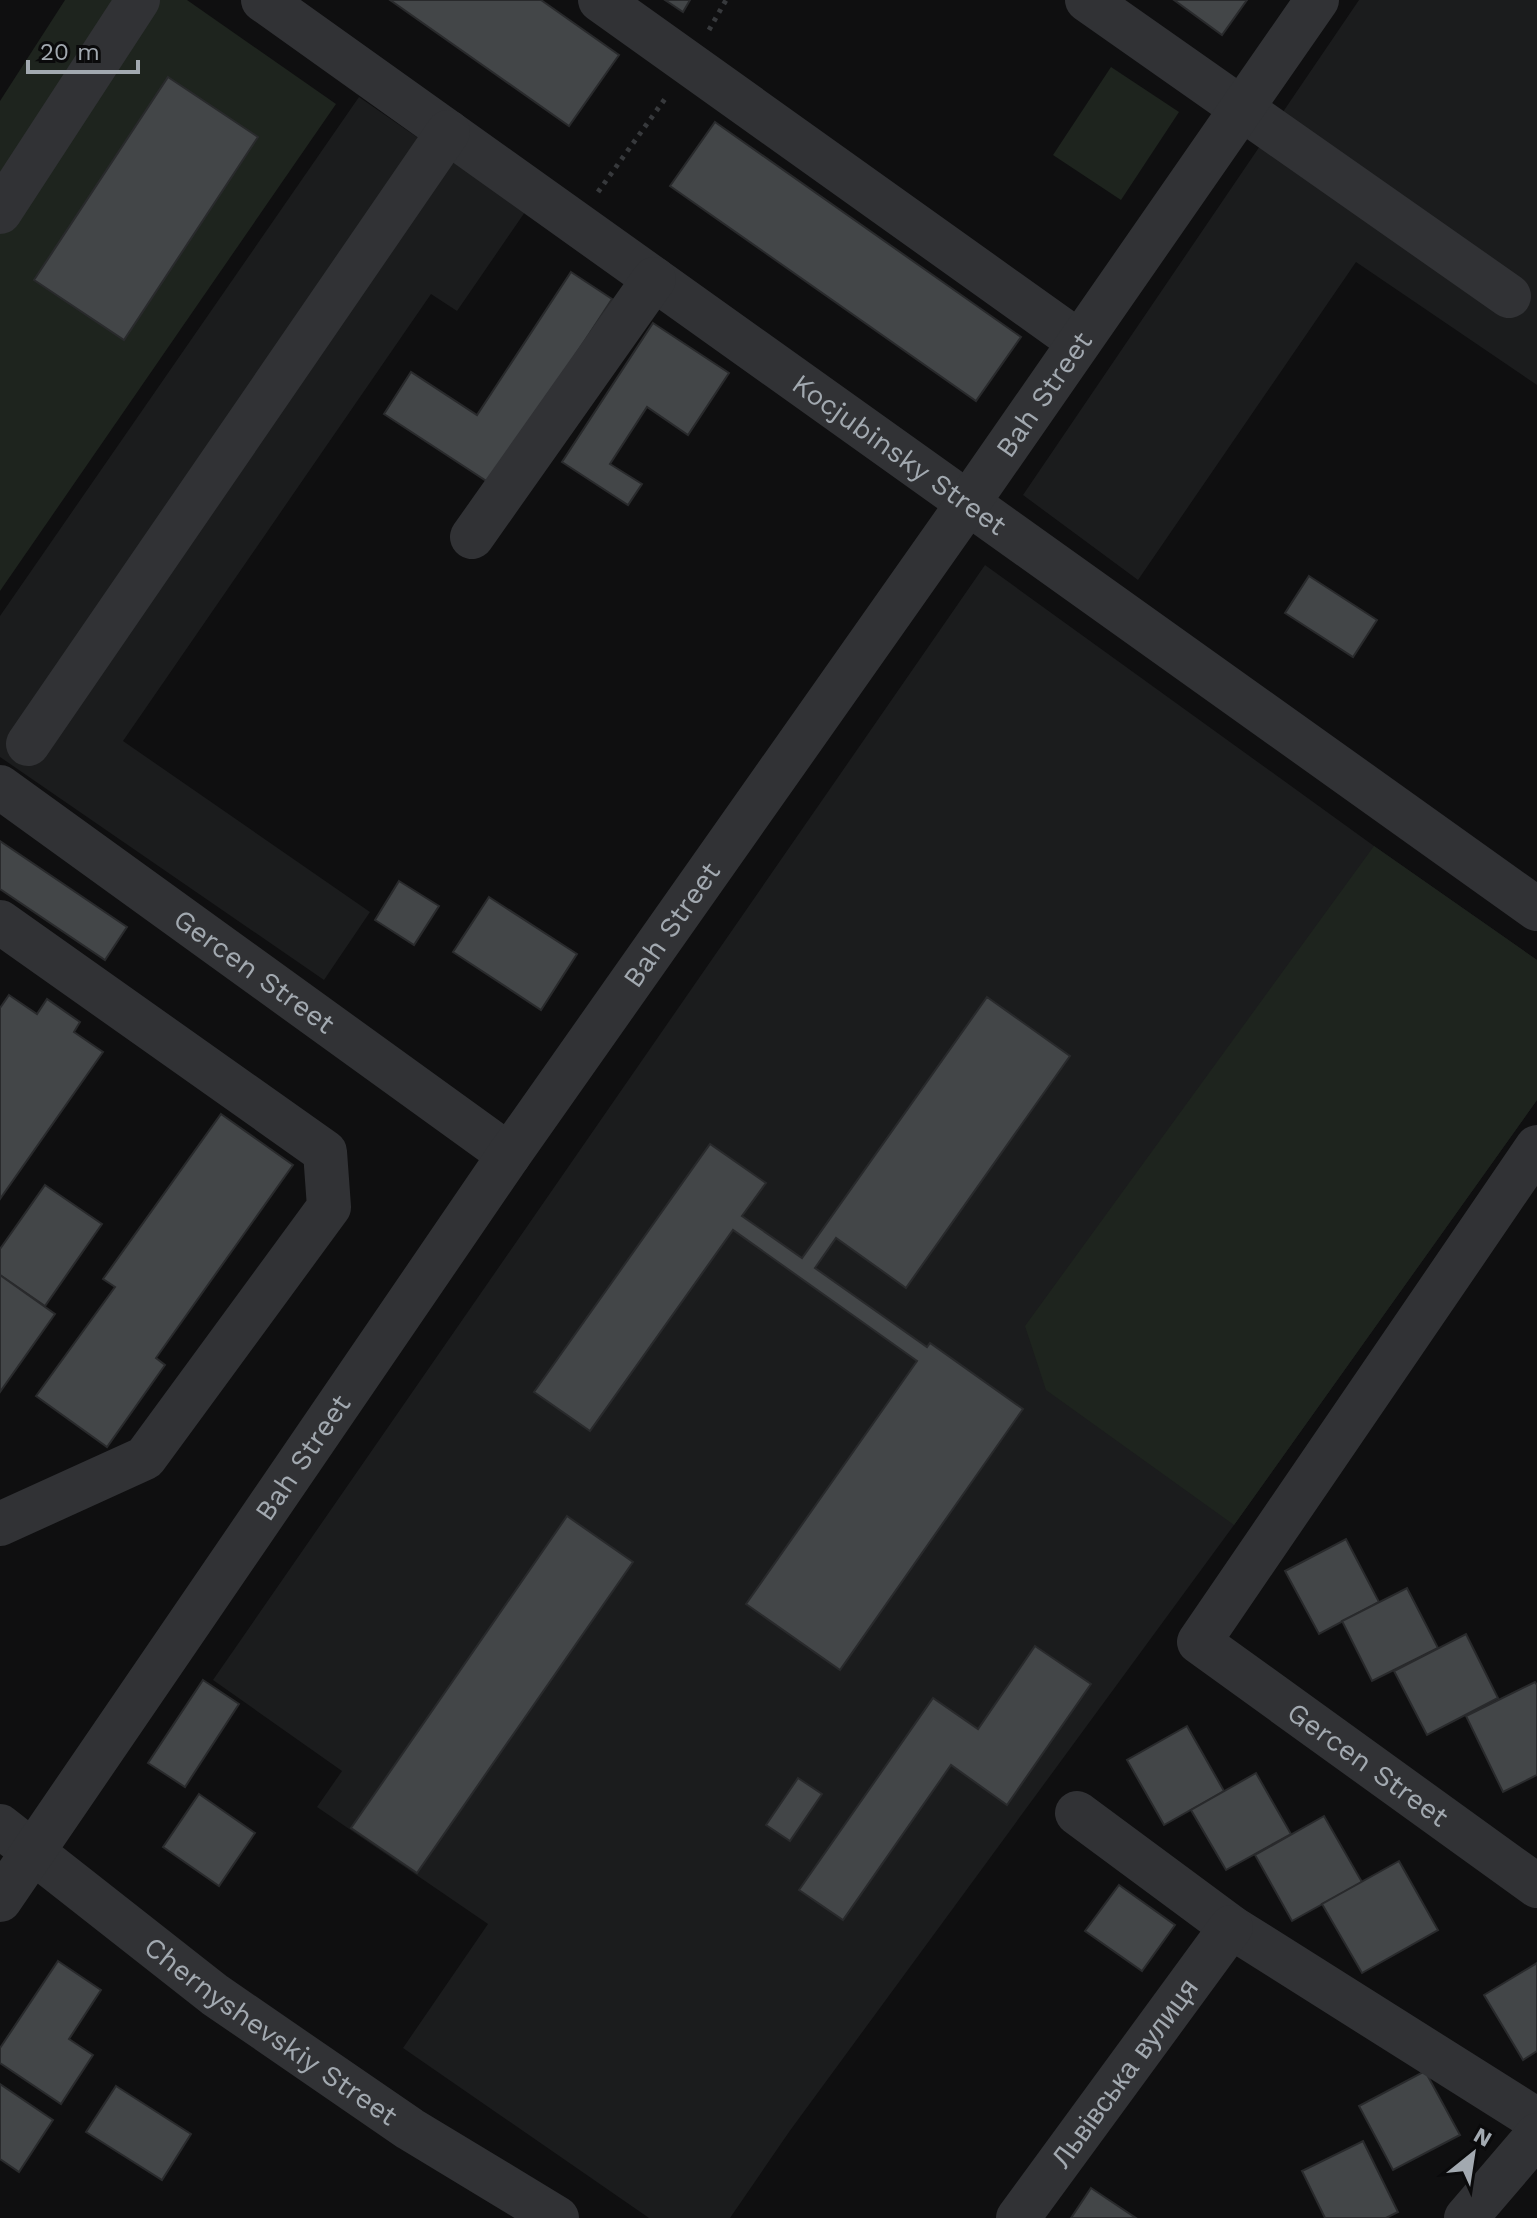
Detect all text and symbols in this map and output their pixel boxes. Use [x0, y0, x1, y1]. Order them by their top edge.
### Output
scale bar [28, 24, 138, 74]
text: 20 m [40, 38, 100, 66]
street label: Bah Street [988, 325, 1099, 463]
street label: Kocjubinsky Street [786, 367, 1013, 542]
street label: Bah Street [616, 855, 727, 994]
street label: Gercen Street [168, 902, 342, 1040]
street label: Bah Street [248, 1388, 357, 1527]
street label: Gercen Street [1281, 1695, 1455, 1833]
street label: Chernyshevskiy Street [138, 1930, 404, 2132]
street label: Львівська вулиця [1044, 1972, 1204, 2174]
north arrow [1433, 2114, 1513, 2194]
text: N [1469, 2122, 1496, 2152]

